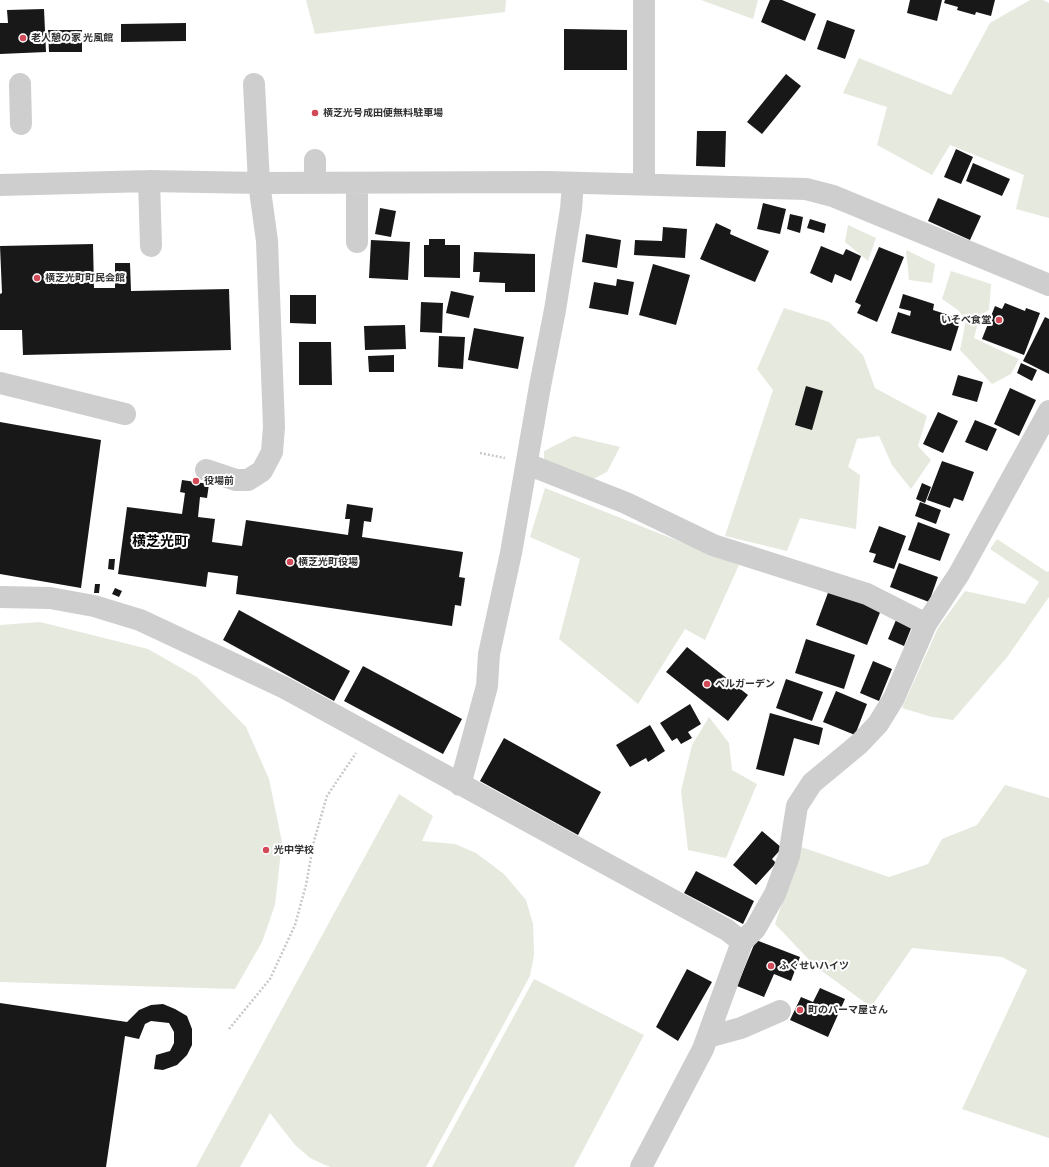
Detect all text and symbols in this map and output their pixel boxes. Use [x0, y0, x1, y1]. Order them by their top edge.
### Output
place label: 老人憩の家 光風館 [31, 32, 113, 44]
marker: 老人憩の家 光風館 [18, 33, 28, 43]
place label: 横芝光号成田便無料駐車場 [323, 107, 443, 119]
marker: 横芝光号成田便無料駐車場 [310, 108, 320, 118]
place label: 横芝光町町民会館 [45, 272, 125, 284]
marker: 横芝光町町民会館 [32, 273, 42, 283]
place label: いそべ食堂 [941, 314, 991, 326]
marker: いそべ食堂 [994, 315, 1004, 325]
place label: 役場前 [204, 475, 234, 487]
marker: 役場前 [191, 476, 201, 486]
district label: 横芝光町 [132, 534, 188, 550]
place label: 横芝光町役場 [298, 556, 358, 568]
marker: 横芝光町役場 [285, 557, 295, 567]
place label: ベルガーデン [715, 678, 775, 690]
marker: ベルガーデン [702, 679, 712, 689]
place label: 光中学校 [274, 844, 314, 856]
marker: 光中学校 [261, 845, 271, 855]
place label: ふくせいハイツ [779, 960, 849, 972]
marker: ふくせいハイツ [766, 961, 776, 971]
place label: 町のパーマ屋さん [808, 1004, 888, 1016]
marker: 町のパーマ屋さん [795, 1005, 805, 1015]

